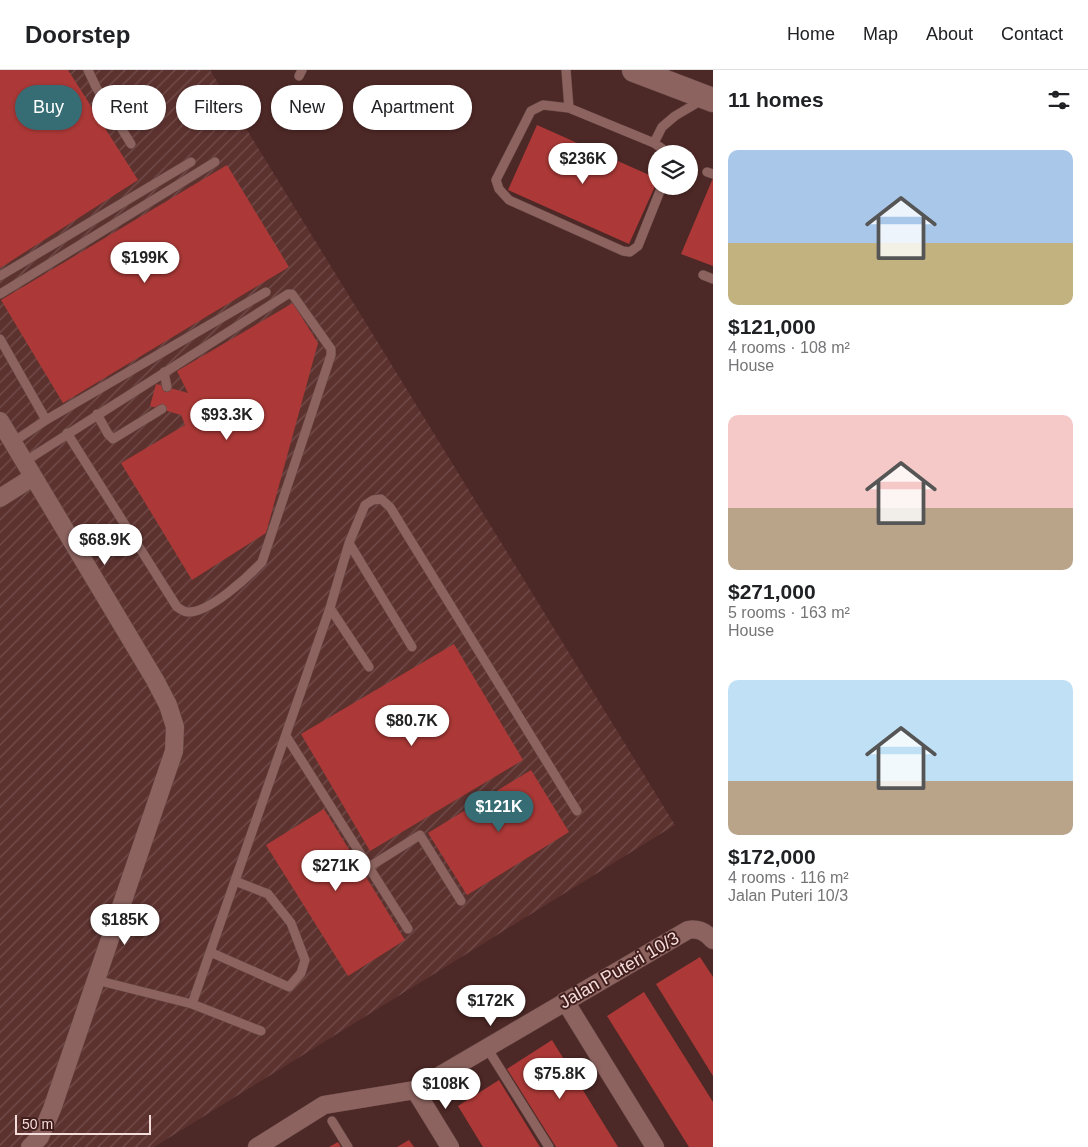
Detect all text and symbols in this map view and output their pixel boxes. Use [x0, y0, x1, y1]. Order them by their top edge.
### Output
text: Doorstep [25, 21, 130, 48]
text: Home [787, 24, 835, 44]
text: Map [863, 24, 898, 44]
text: About [926, 24, 973, 44]
text: Contact [1001, 24, 1063, 44]
chip: Buy [15, 85, 82, 130]
chip: Rent [92, 85, 166, 130]
chip: Filters [176, 85, 261, 130]
chip: New [271, 85, 343, 130]
chip: Apartment [353, 85, 472, 130]
icon: filters [1045, 86, 1073, 114]
text: 11 homes [728, 88, 824, 111]
pin: $236K [548, 142, 618, 185]
map controls [648, 145, 698, 195]
button: layers [648, 145, 698, 195]
text: $236K [559, 150, 607, 167]
icon: home [856, 183, 946, 273]
pin: $199K [110, 242, 180, 284]
text: $199K [121, 249, 169, 266]
text: $121,000 [728, 315, 816, 338]
text: 4 rooms · 108 m² [728, 339, 850, 356]
text: House [728, 357, 774, 374]
pin: $93.3K [186, 398, 268, 441]
text: $93.3K [201, 406, 253, 423]
icon: home [856, 448, 946, 538]
pin: $68.9K [64, 524, 146, 566]
text: $68.9K [79, 531, 131, 548]
text: $271,000 [728, 580, 816, 603]
text: 5 rooms · 163 m² [728, 604, 850, 621]
text: House [728, 622, 774, 639]
pin: $80.7K [371, 704, 453, 747]
text: $80.7K [386, 712, 438, 729]
icon: home [856, 713, 946, 803]
pin: $121K [464, 790, 534, 833]
text: $121K [475, 798, 523, 815]
text: $172,000 [728, 845, 816, 868]
pin: $271K [301, 850, 371, 892]
text: $271K [312, 857, 360, 874]
text: 4 rooms · 116 m² [728, 869, 849, 886]
text: Jalan Puteri 10/3 [728, 887, 848, 904]
pin: $185K [90, 904, 160, 946]
text: $185K [101, 911, 149, 928]
street label: Jalan Puteri 10/3 [556, 928, 682, 1012]
pin: $172K [456, 984, 526, 1027]
text: $172K [467, 992, 515, 1009]
pin: $75.8K [519, 1058, 601, 1100]
text: $75.8K [534, 1065, 586, 1082]
pin: $108K [411, 1068, 481, 1110]
text: $108K [422, 1075, 470, 1092]
scale bar [15, 1112, 151, 1135]
text: 50 m [22, 1116, 53, 1132]

